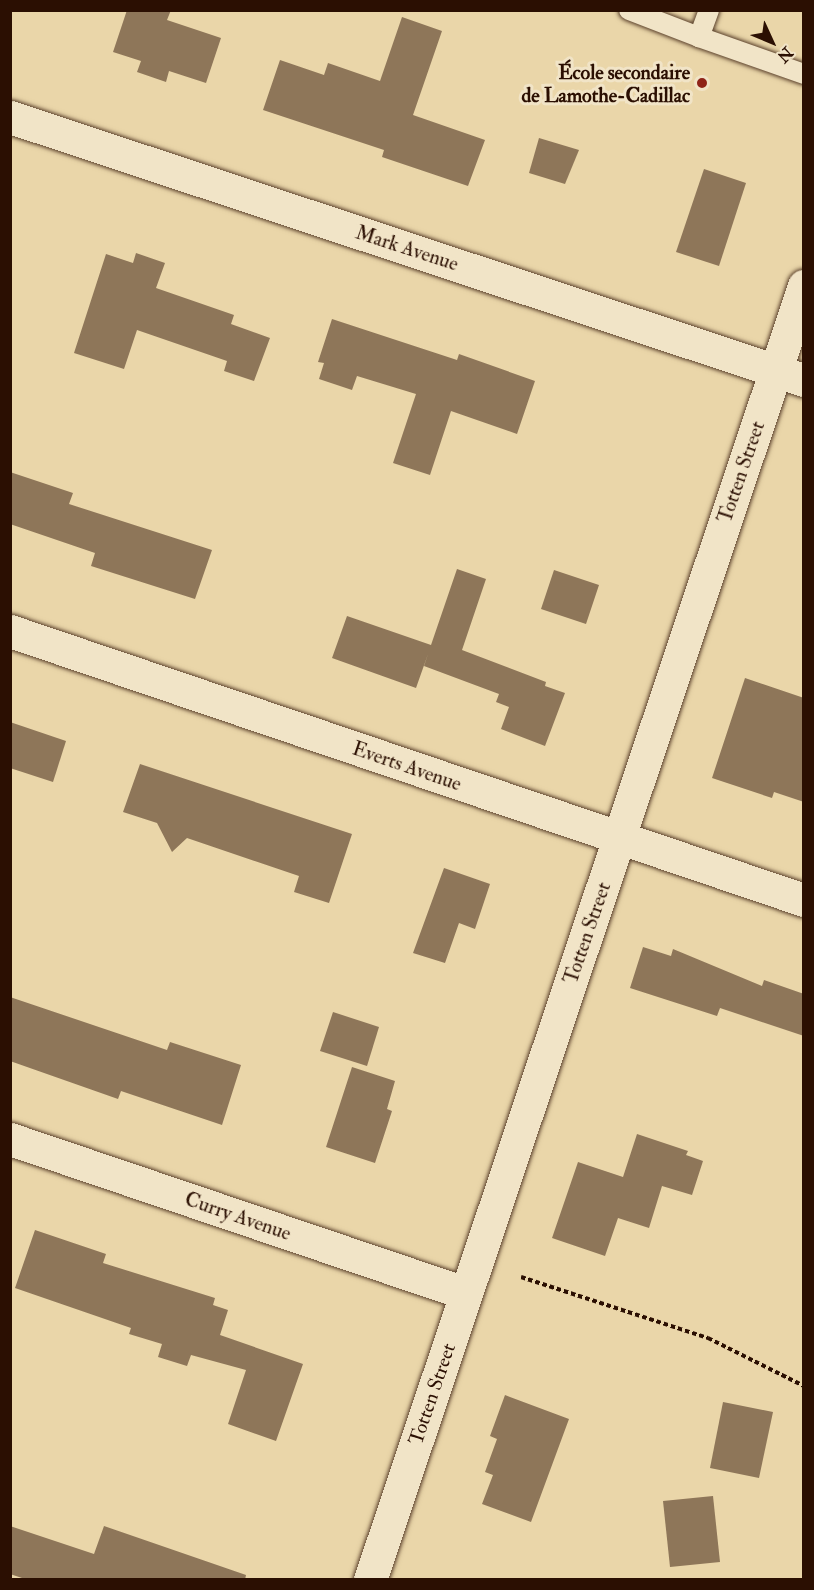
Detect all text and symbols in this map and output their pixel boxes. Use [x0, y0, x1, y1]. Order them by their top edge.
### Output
north arrow [742, 12, 802, 72]
text: N [773, 42, 797, 67]
place label: École secondaire de Lamothe-Cadillac [522, 60, 690, 107]
marker: École secondaire de Lamothe-Cadillac [695, 76, 709, 90]
street label: Mark Avenue [353, 220, 461, 276]
street label: Totten Street [712, 418, 770, 526]
street label: Everts Avenue [349, 736, 465, 796]
street label: Totten Street [558, 879, 616, 987]
street label: Curry Avenue [182, 1187, 294, 1245]
street label: Totten Street [403, 1340, 461, 1448]

